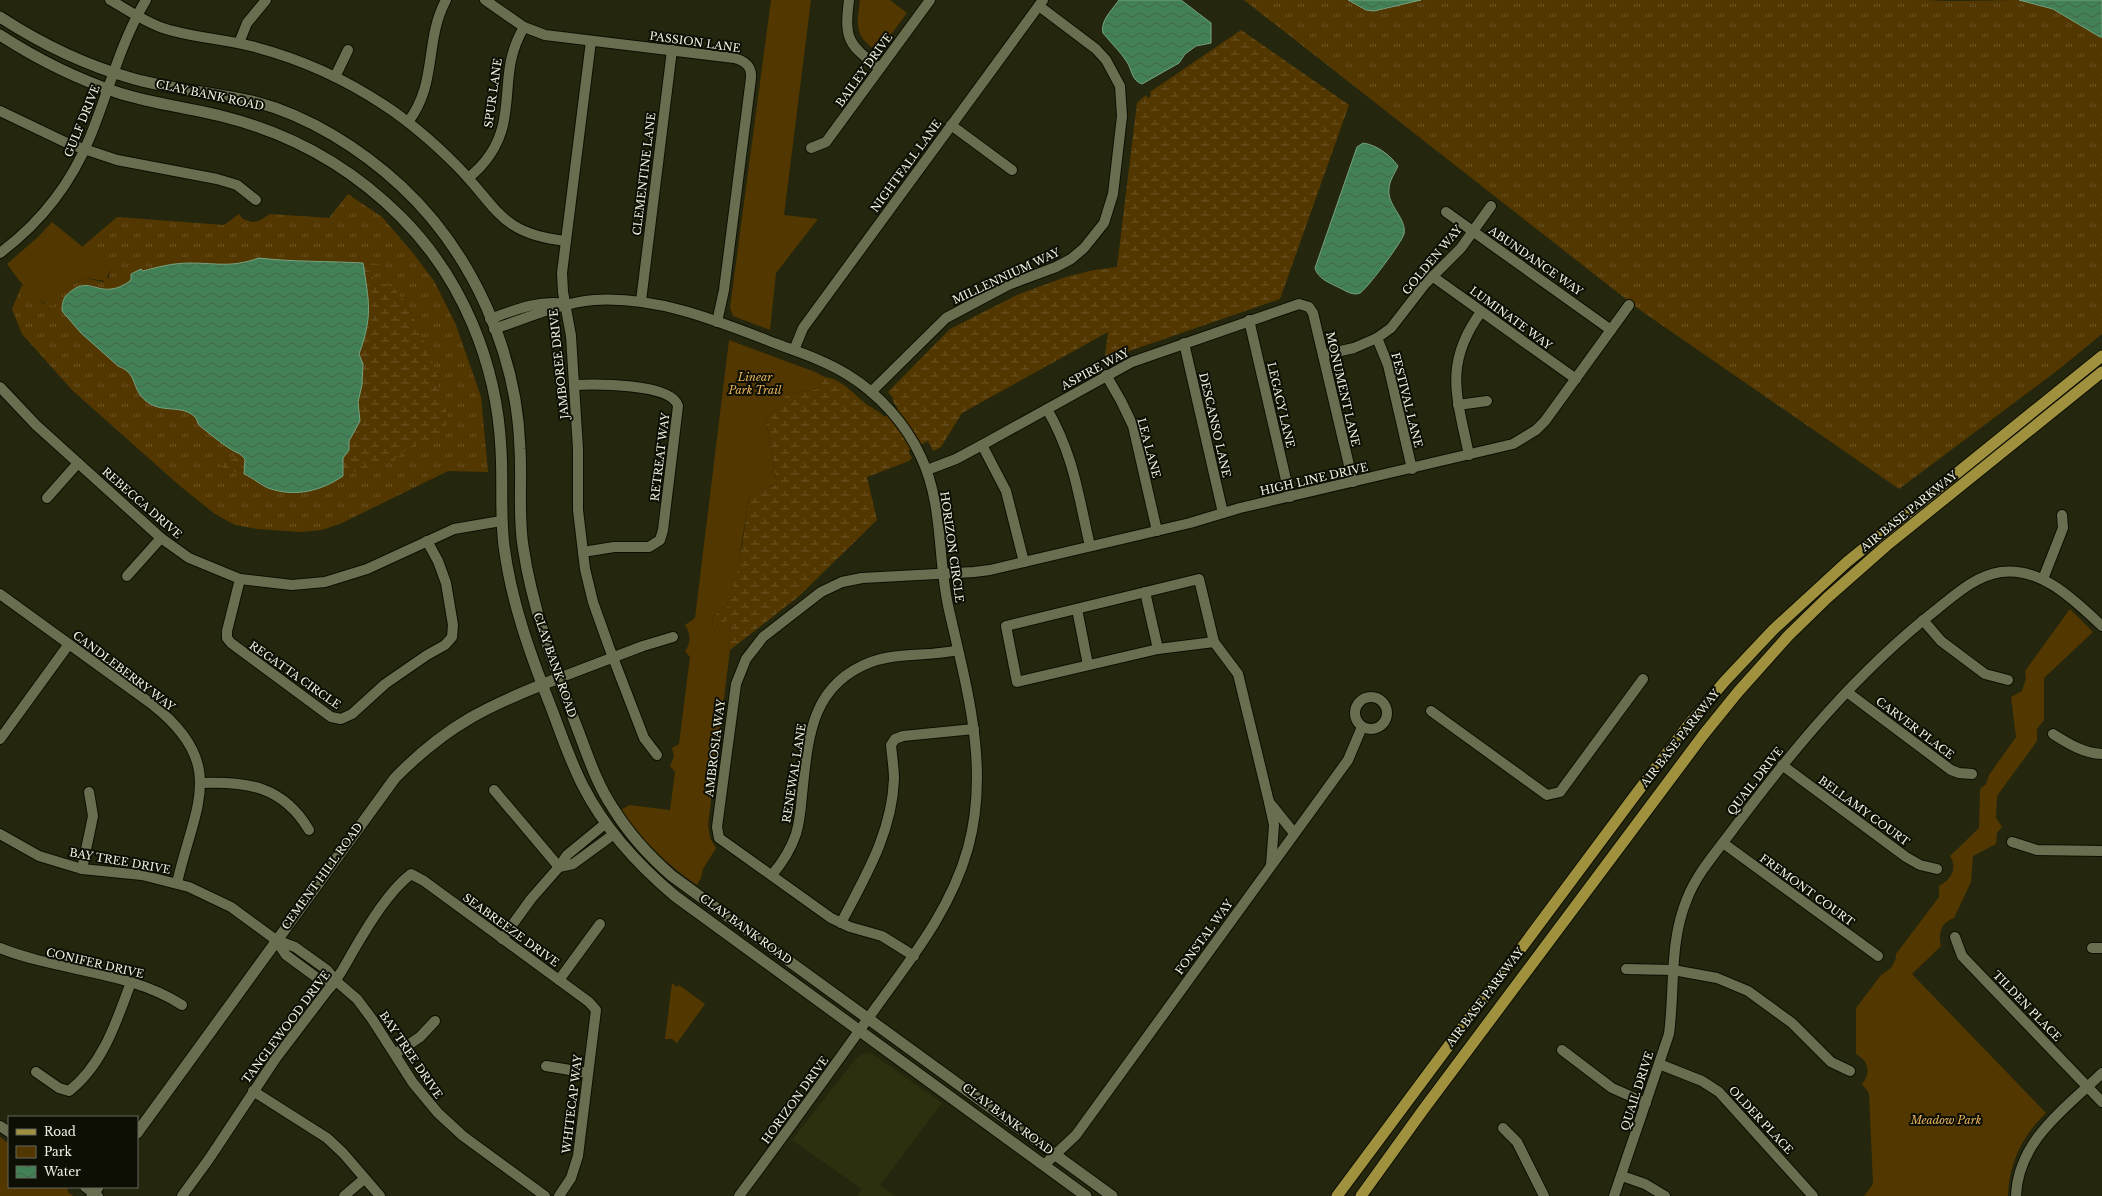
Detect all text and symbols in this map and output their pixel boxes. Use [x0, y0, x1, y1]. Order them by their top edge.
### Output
street label: PASSION LANE [649, 29, 741, 55]
street label: BAILEY DRIVE [833, 30, 895, 110]
street label: SPUR LANE [481, 57, 505, 129]
street label: CLAY BANK ROAD [155, 77, 266, 113]
street label: GULF DRIVE [61, 83, 103, 159]
street label: CLEMENTINE LANE [630, 112, 658, 236]
street label: NIGHTFALL LANE [868, 117, 944, 215]
street label: GOLDEN WAY [1399, 222, 1466, 297]
street label: ABUNDANCE WAY [1486, 223, 1586, 299]
street label: MILLENNIUM WAY [950, 245, 1063, 307]
street label: LUMINATE WAY [1467, 283, 1556, 353]
street label: JAMBOREE DRIVE [546, 308, 572, 422]
street label: MONUMENT LANE [1323, 330, 1363, 448]
street label: ASPIRE WAY [1058, 345, 1132, 393]
street label: FESTIVAL LANE [1388, 351, 1426, 449]
street label: LEGACY LANE [1264, 361, 1298, 449]
park label: Linear Park Trail [728, 370, 782, 397]
street label: DESCANSO LANE [1196, 371, 1234, 479]
street label: RETREAT WAY [648, 411, 672, 502]
street label: LEA LANE [1134, 416, 1164, 480]
street label: HIGH LINE DRIVE [1259, 460, 1369, 498]
street label: REBECCA DRIVE [99, 464, 185, 542]
street label: AIR BASE PARKWAY [1857, 467, 1961, 555]
street label: HORIZON CIRCLE [937, 491, 967, 603]
street label: CLAY BANK ROAD [530, 611, 580, 720]
street label: CANDLEBERRY WAY [70, 628, 179, 715]
street label: REGATTA CIRCLE [247, 638, 343, 712]
street label: AIR BASE PARKWAY [1637, 686, 1723, 790]
street label: CARVER PLACE [1873, 694, 1957, 762]
street label: AMBROSIA WAY [702, 698, 728, 799]
street label: RENEWAL LANE [779, 722, 809, 824]
street label: QUAIL DRIVE [1724, 744, 1786, 818]
street label: BELLAMY COURT [1816, 773, 1913, 849]
street label: CEMENT HILL ROAD [279, 820, 366, 932]
street label: BAY TREE DRIVE [68, 845, 172, 877]
street label: FREMONT COURT [1757, 851, 1857, 929]
street label: SEABREEZE DRIVE [460, 890, 562, 970]
street label: CLAY BANK ROAD [697, 891, 795, 967]
street label: FONSTAL WAY [1172, 896, 1236, 977]
street label: AIR BASE PARKWAY [1443, 944, 1527, 1050]
street label: CONIFER DRIVE [45, 945, 145, 981]
street label: TANGLEWOOD DRIVE [239, 968, 333, 1086]
street label: TILDEN PLACE [1990, 968, 2064, 1044]
street label: BAY TREE DRIVE [377, 1009, 445, 1101]
street label: QUAIL DRIVE [1618, 1050, 1656, 1132]
street label: WHITECAP WAY [559, 1053, 585, 1155]
street label: HORIZON DRIVE [759, 1054, 831, 1146]
street label: CLAY BANK ROAD [960, 1080, 1056, 1158]
street label: OLDER PLACE [1726, 1083, 1796, 1157]
park label: Meadow Park [1910, 1113, 1982, 1127]
legend [8, 1116, 138, 1188]
text: Road [44, 1124, 76, 1139]
text: Park [44, 1144, 72, 1159]
text: Water [43, 1164, 81, 1179]

